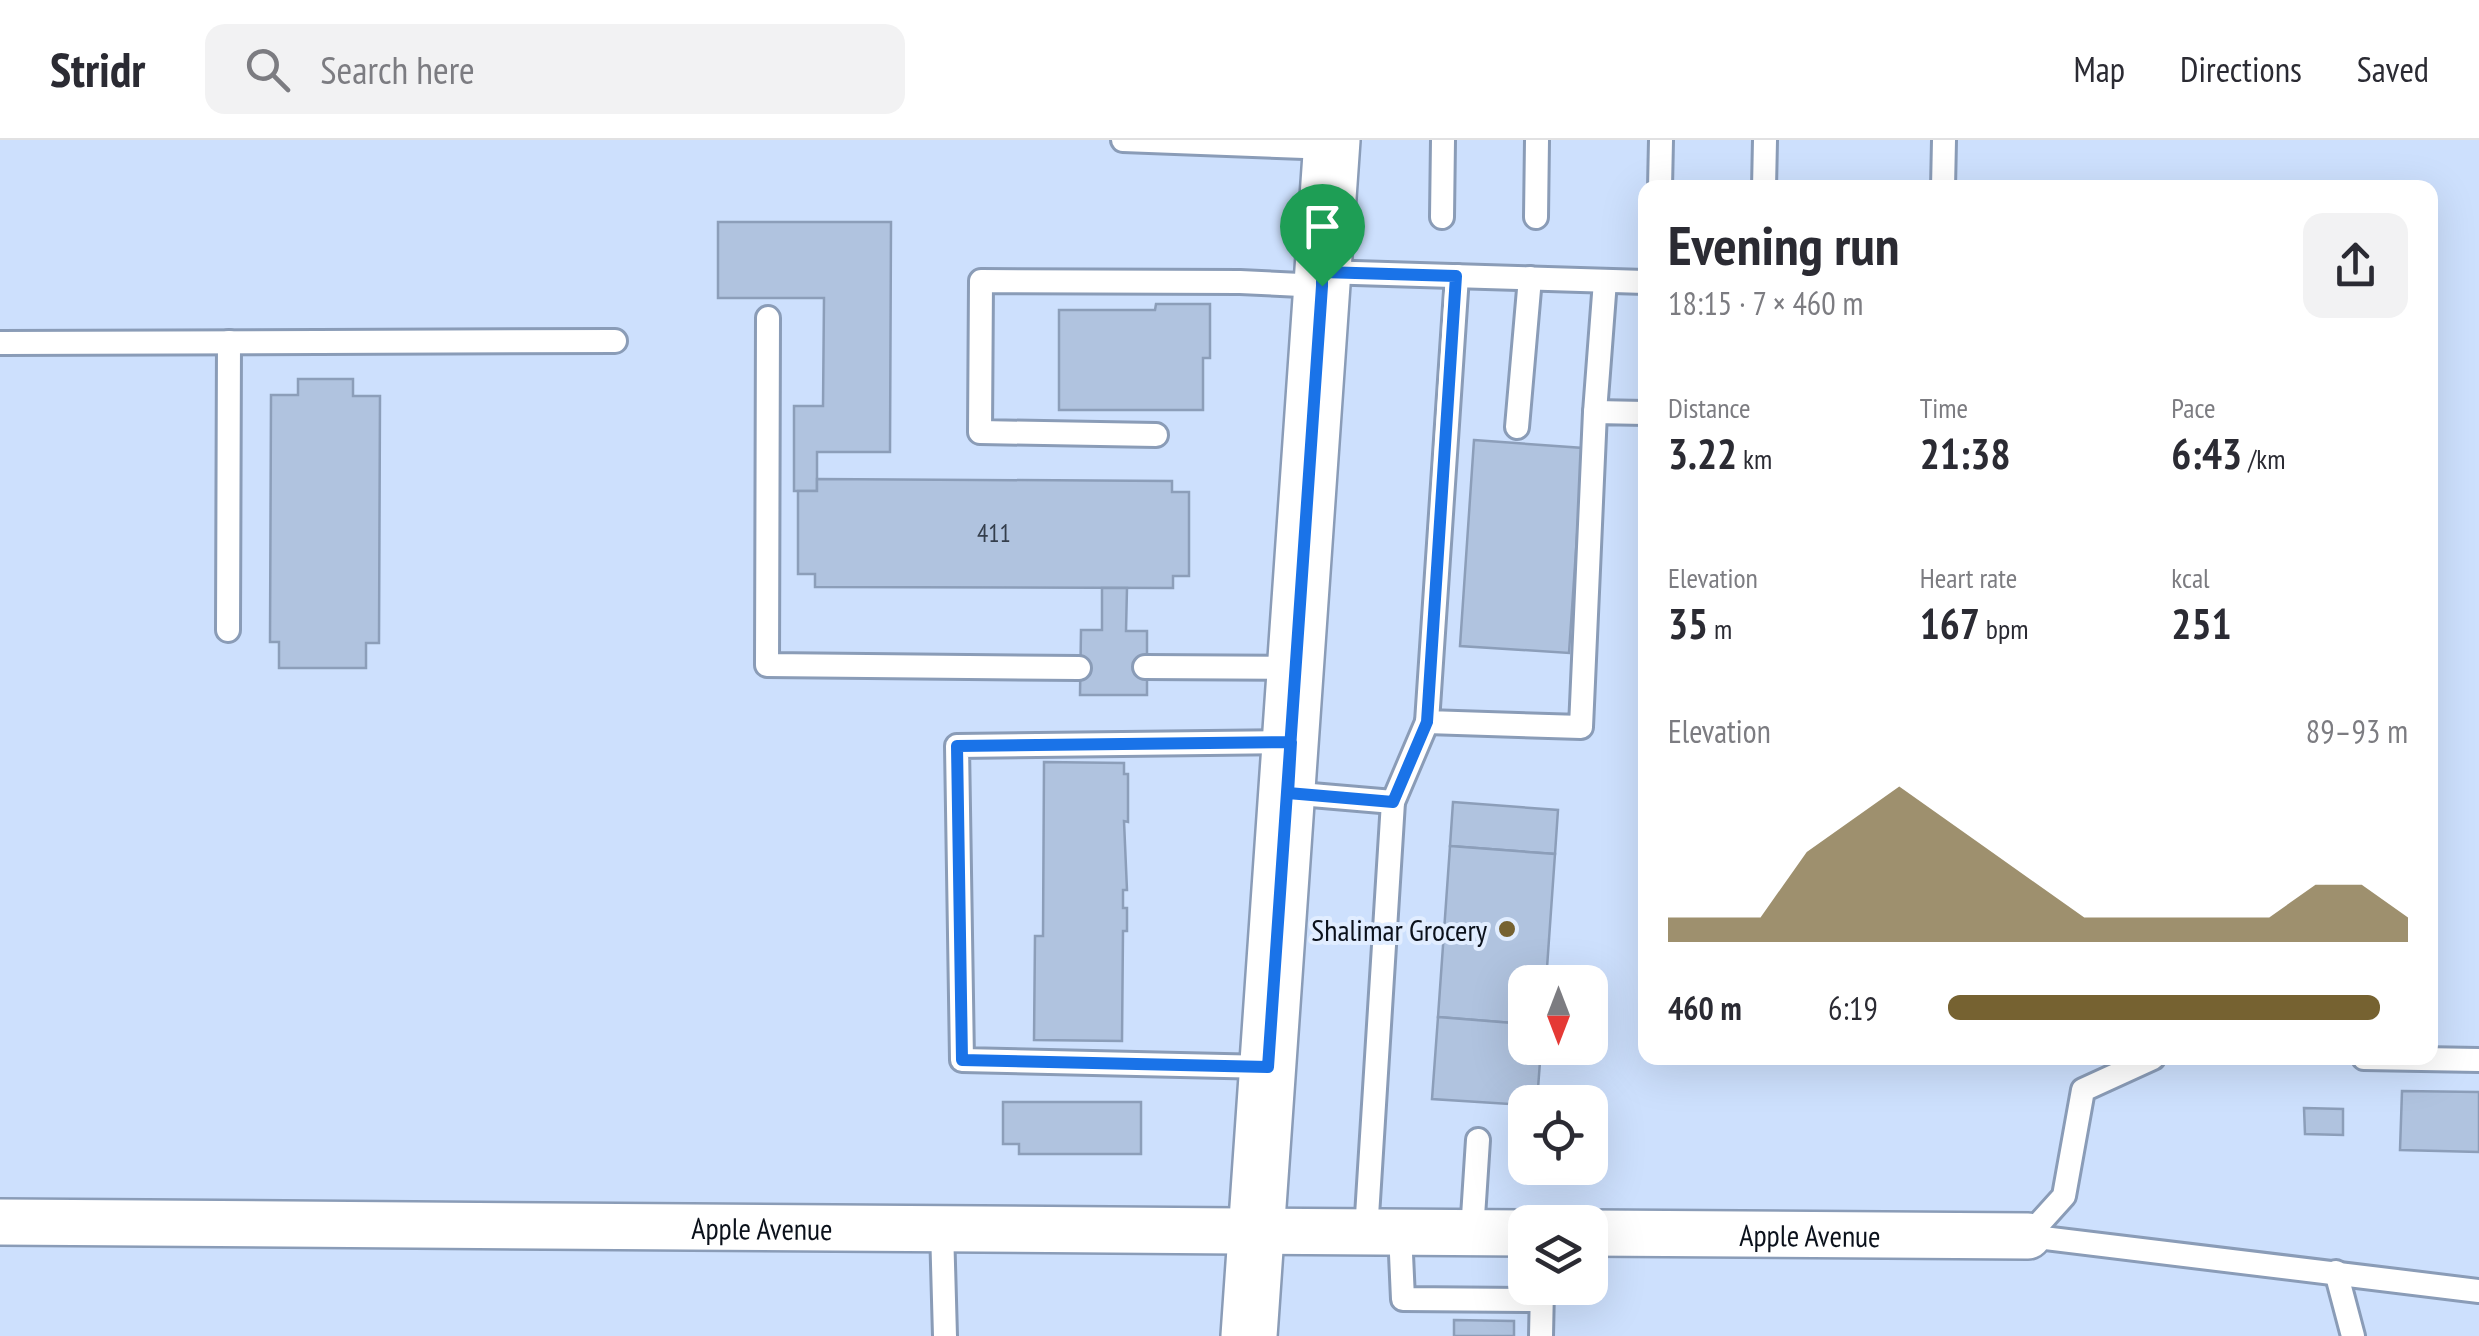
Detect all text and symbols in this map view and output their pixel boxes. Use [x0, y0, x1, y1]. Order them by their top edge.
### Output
search box [205, 24, 905, 114]
text: Stridr [50, 38, 145, 100]
icon: search [240, 42, 295, 97]
text: Search here [320, 45, 475, 94]
text: Map [2074, 46, 2125, 92]
text: Directions [2180, 46, 2302, 92]
text: Saved [2357, 46, 2429, 92]
pin [1280, 184, 1365, 287]
icon: arrive [1295, 199, 1350, 254]
text: Evening run [1668, 209, 1900, 280]
button: share [2303, 213, 2408, 318]
text: 18:15 · 7 × 460 m [1668, 282, 1863, 324]
text: Distance [1668, 389, 1751, 426]
text: Time [1920, 389, 1968, 426]
text: Pace [2171, 389, 2215, 426]
text: 3.22 [1668, 426, 1737, 481]
text: 21:38 [1920, 426, 2011, 481]
text: 6:43 [2171, 426, 2242, 481]
text: km [1737, 440, 1772, 477]
text: /km [2242, 440, 2285, 477]
house number: 411 [977, 517, 1011, 549]
text: Elevation [1668, 559, 1758, 596]
text: Heart rate [1920, 559, 2017, 596]
text: kcal [2171, 559, 2210, 596]
text: 35 [1668, 596, 1708, 651]
text: 167 [1920, 596, 1980, 651]
text: 251 [2171, 596, 2232, 651]
text: m [1708, 610, 1732, 647]
text: bpm [1980, 610, 2028, 647]
text: Elevation [1668, 710, 1771, 752]
text: 89–93 m [2306, 710, 2408, 752]
place label: Shalimar Grocery [1311, 910, 1488, 949]
marker: Shalimar Grocery [1496, 918, 1518, 940]
north arrow [1508, 965, 1608, 1065]
map controls [1508, 965, 1608, 1305]
text: 460 m [1668, 987, 1742, 1029]
text: 6:19 [1828, 987, 1878, 1029]
button: locate [1508, 1085, 1608, 1185]
button: layers [1508, 1205, 1608, 1305]
street label: Apple Avenue [691, 1207, 833, 1248]
street label: Apple Avenue [1739, 1215, 1881, 1254]

